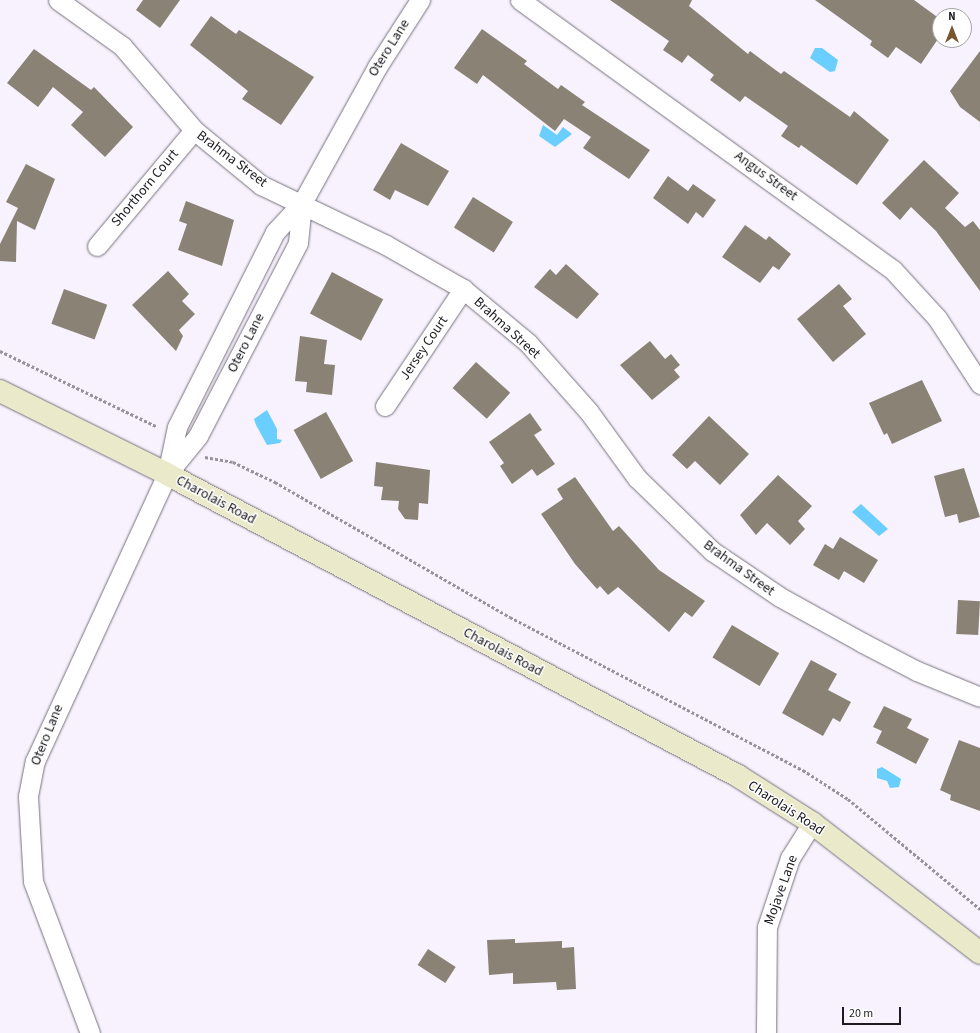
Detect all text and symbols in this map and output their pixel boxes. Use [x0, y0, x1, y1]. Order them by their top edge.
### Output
north arrow [932, 8, 972, 48]
text: N [948, 9, 956, 24]
street label: Otero Lane [365, 16, 413, 80]
street label: Brahma Street [193, 127, 271, 191]
street label: Shorthorn Court [108, 146, 182, 230]
street label: Angus Street [731, 148, 801, 204]
street label: Brahma Street [470, 294, 544, 362]
street label: Otero Lane [224, 311, 268, 375]
street label: Jersey Court [396, 313, 452, 383]
street label: Charolais Road [173, 472, 259, 528]
street label: Brahma Street [700, 537, 778, 599]
street label: Charolais Road [460, 624, 546, 680]
street label: Otero Lane [27, 702, 67, 768]
street label: Charolais Road [745, 777, 827, 839]
street label: Mojave Lane [761, 853, 801, 927]
scale bar [844, 999, 903, 1025]
text: 20 m [849, 1005, 873, 1022]

